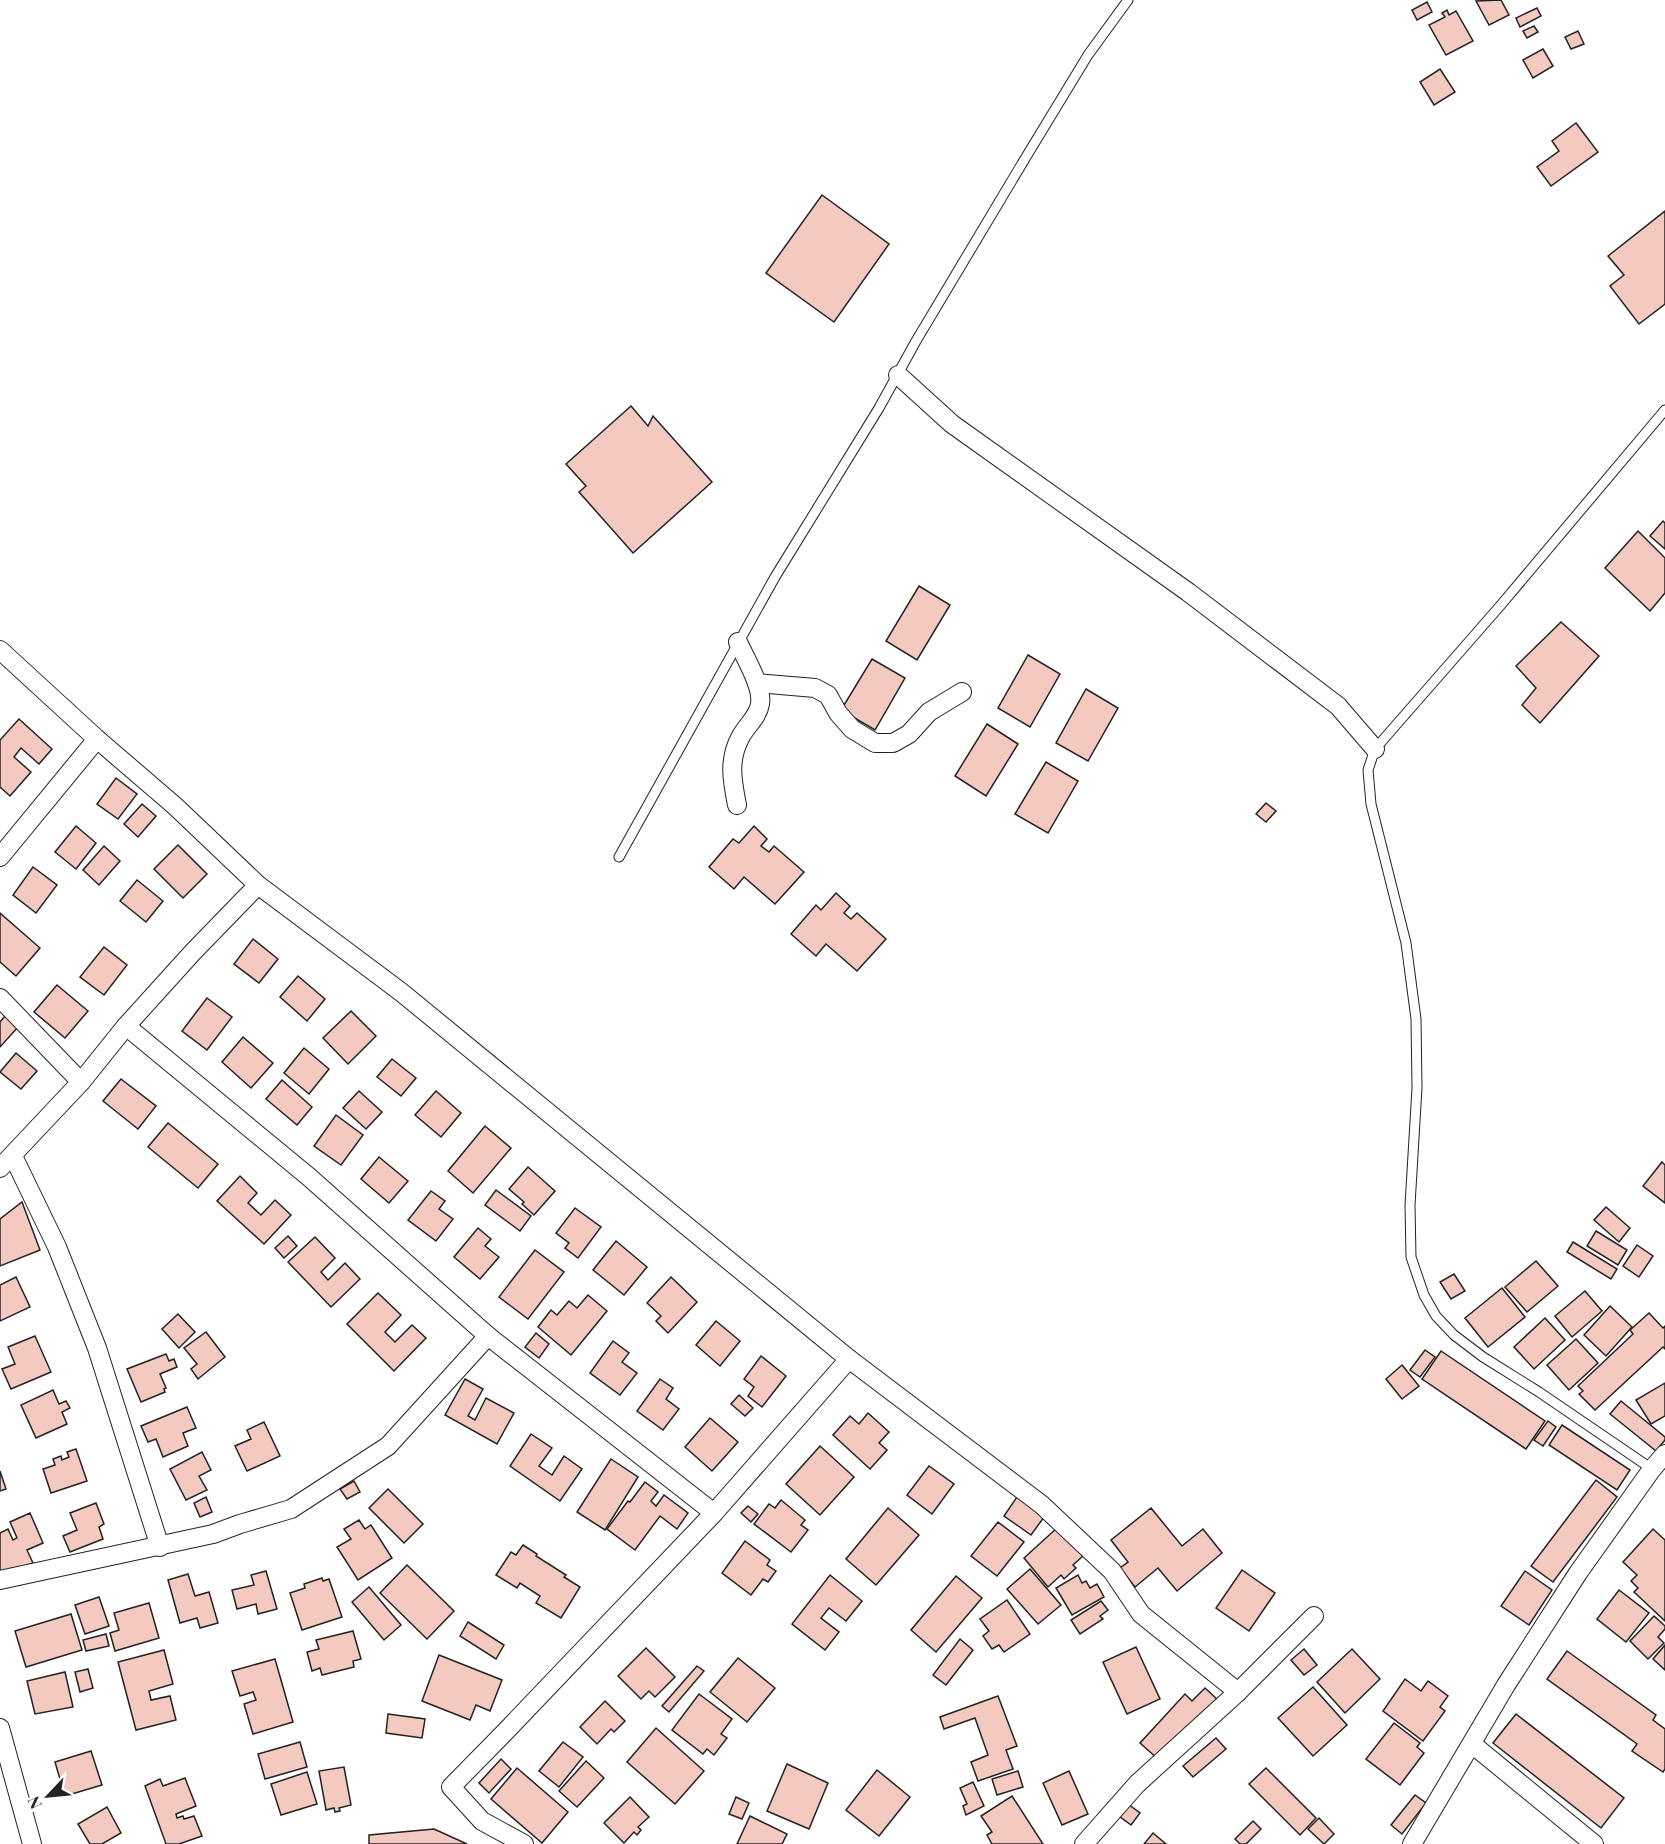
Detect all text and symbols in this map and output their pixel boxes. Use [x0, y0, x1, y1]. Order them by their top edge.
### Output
north arrow [18, 1766, 78, 1826]
text: N [22, 1793, 46, 1813]

